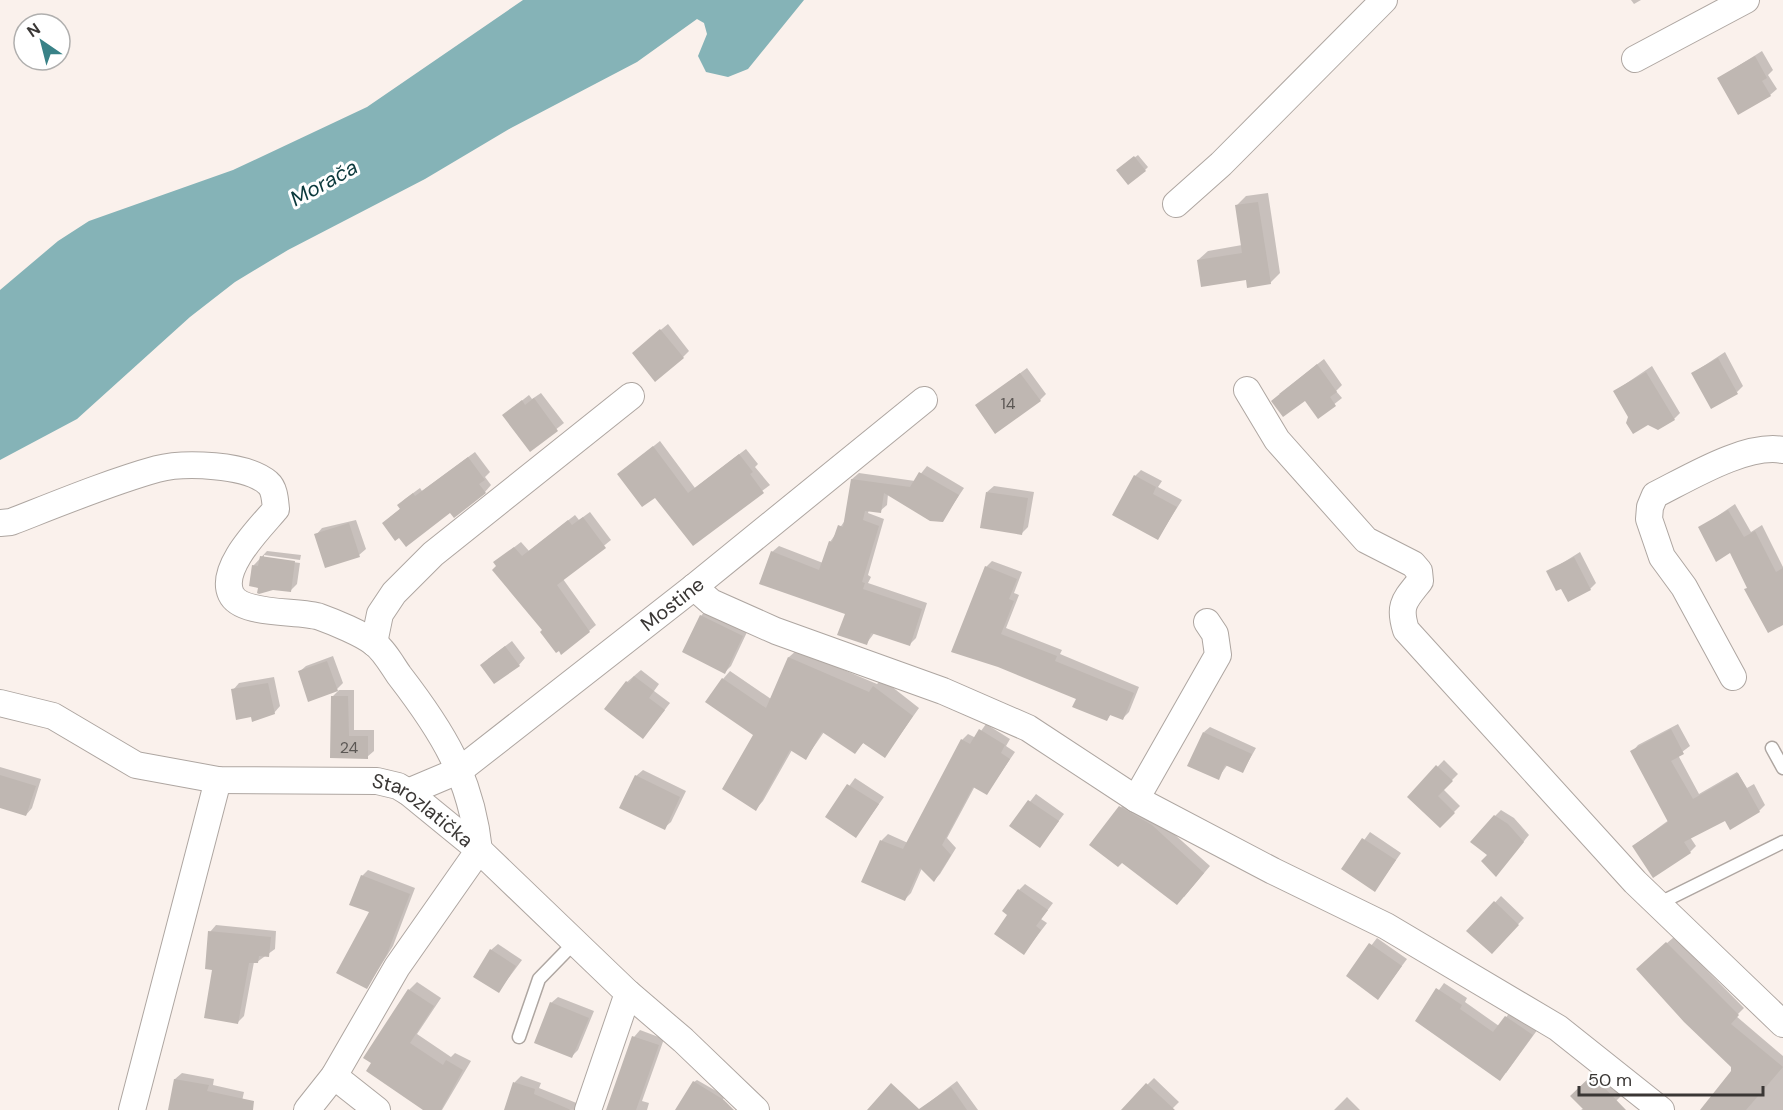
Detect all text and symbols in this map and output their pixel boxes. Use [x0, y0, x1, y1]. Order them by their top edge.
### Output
north arrow [12, 12, 72, 72]
text: N [23, 18, 44, 42]
water label: Morača [285, 153, 363, 213]
house number: 14 [1001, 393, 1016, 414]
street label: Mostine [635, 571, 709, 637]
house number: 24 [340, 737, 359, 758]
street label: Starozlatička [370, 767, 479, 853]
scale bar [1579, 1059, 1764, 1097]
text: 50 m [1588, 1068, 1632, 1092]

